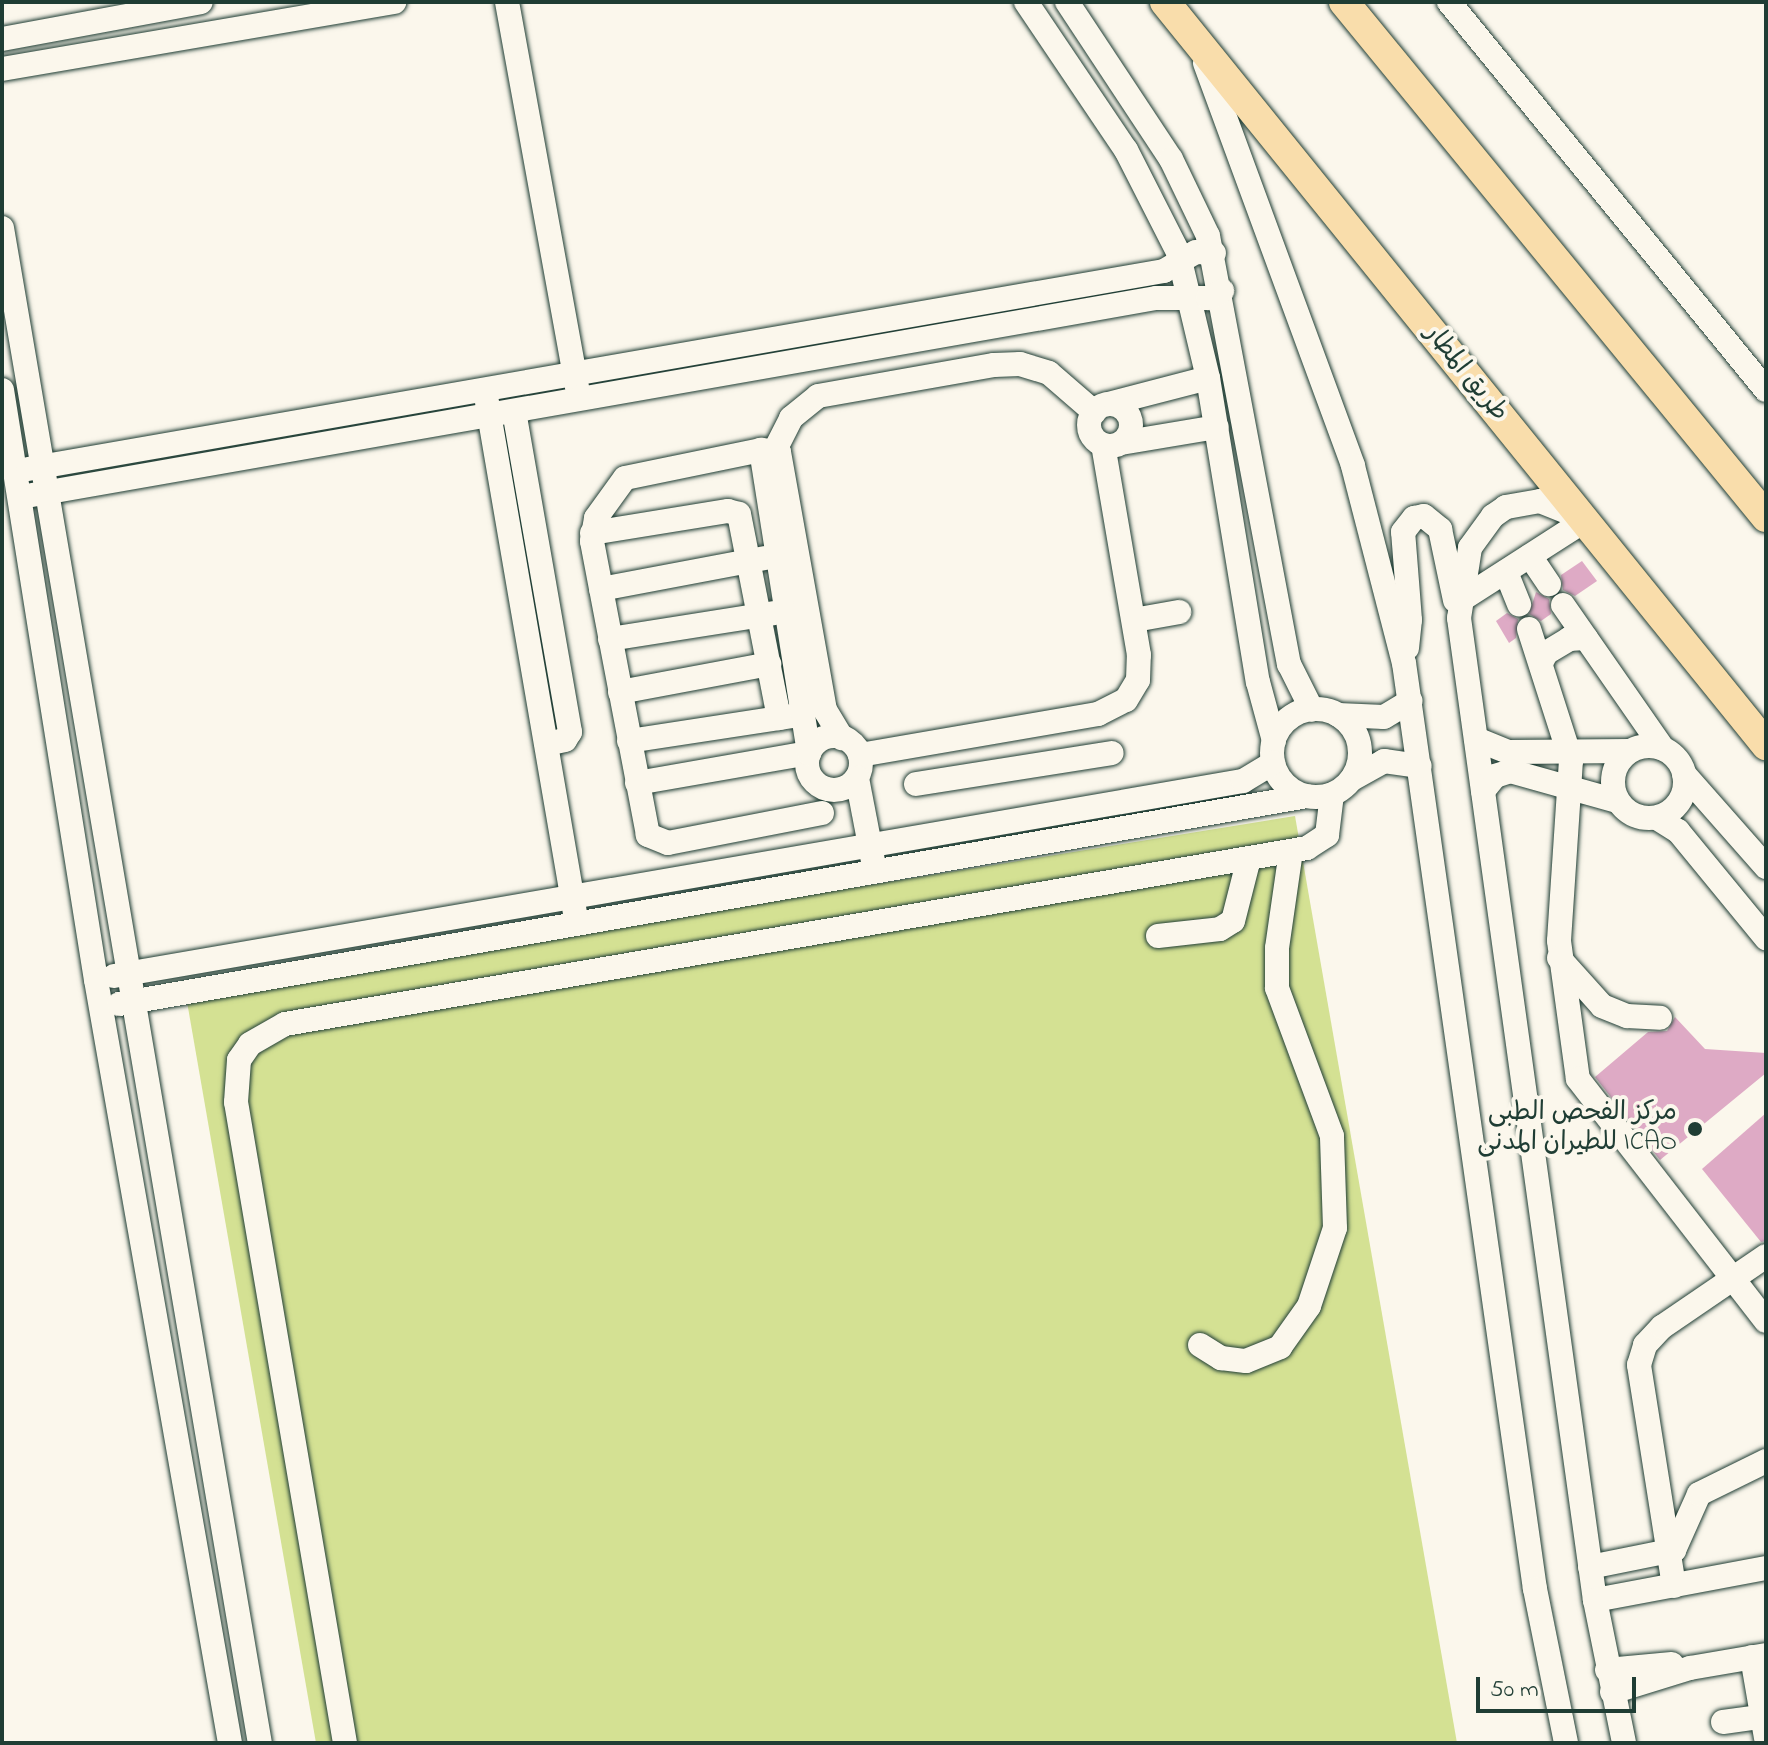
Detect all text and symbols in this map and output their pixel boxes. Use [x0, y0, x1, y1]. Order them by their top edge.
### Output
street label: طريق المطار [1417, 319, 1513, 429]
place label: مركز الفحص الطبى للطيران المدنى ICAO [1477, 1098, 1677, 1160]
marker: مركز الفحص الطبى للطيران المدنى ICAO [1684, 1118, 1706, 1140]
scale bar [1480, 1661, 1640, 1711]
text: 50 m [1490, 1673, 1539, 1708]

